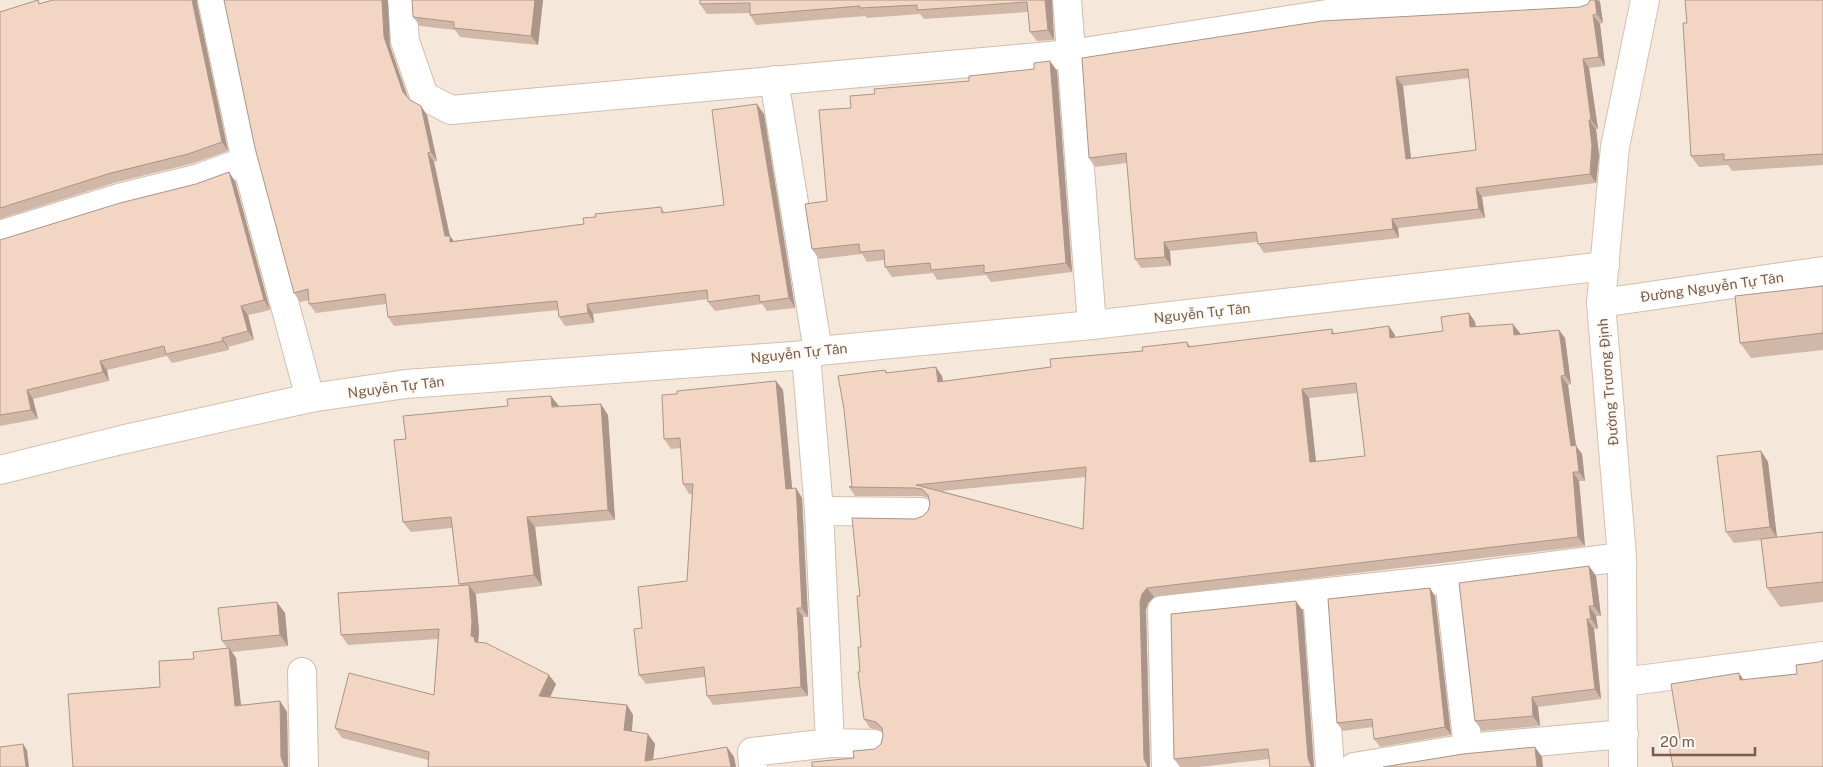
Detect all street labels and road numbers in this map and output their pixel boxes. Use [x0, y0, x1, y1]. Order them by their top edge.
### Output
street label: Đường Nguyễn Tự Tân [1639, 269, 1785, 305]
street label: Nguyễn Tự Tân [1153, 300, 1251, 326]
street label: Đường Trương Định [1594, 318, 1622, 446]
street label: Nguyễn Tự Tân [750, 340, 848, 366]
street label: Nguyễn Tự Tân [347, 373, 445, 401]

